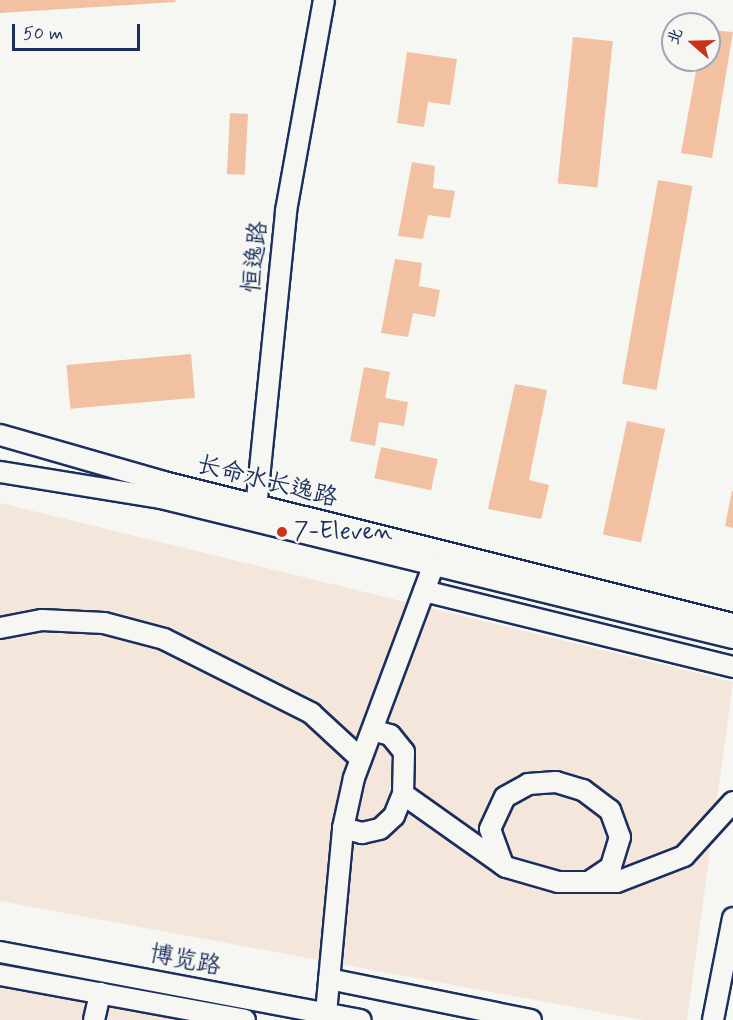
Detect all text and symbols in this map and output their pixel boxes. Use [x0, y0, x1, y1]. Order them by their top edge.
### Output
scale bar [15, 12, 142, 50]
north arrow [661, 12, 721, 72]
text: 50 m [23, 22, 63, 46]
text: 北 [663, 25, 688, 47]
street label: 恒逸路 [238, 220, 274, 294]
street label: 长命水长逸路 [194, 451, 340, 513]
place label: 7-Eleven [294, 518, 393, 546]
marker: 7-Eleven [275, 525, 289, 539]
street label: 博览路 [147, 940, 223, 982]

